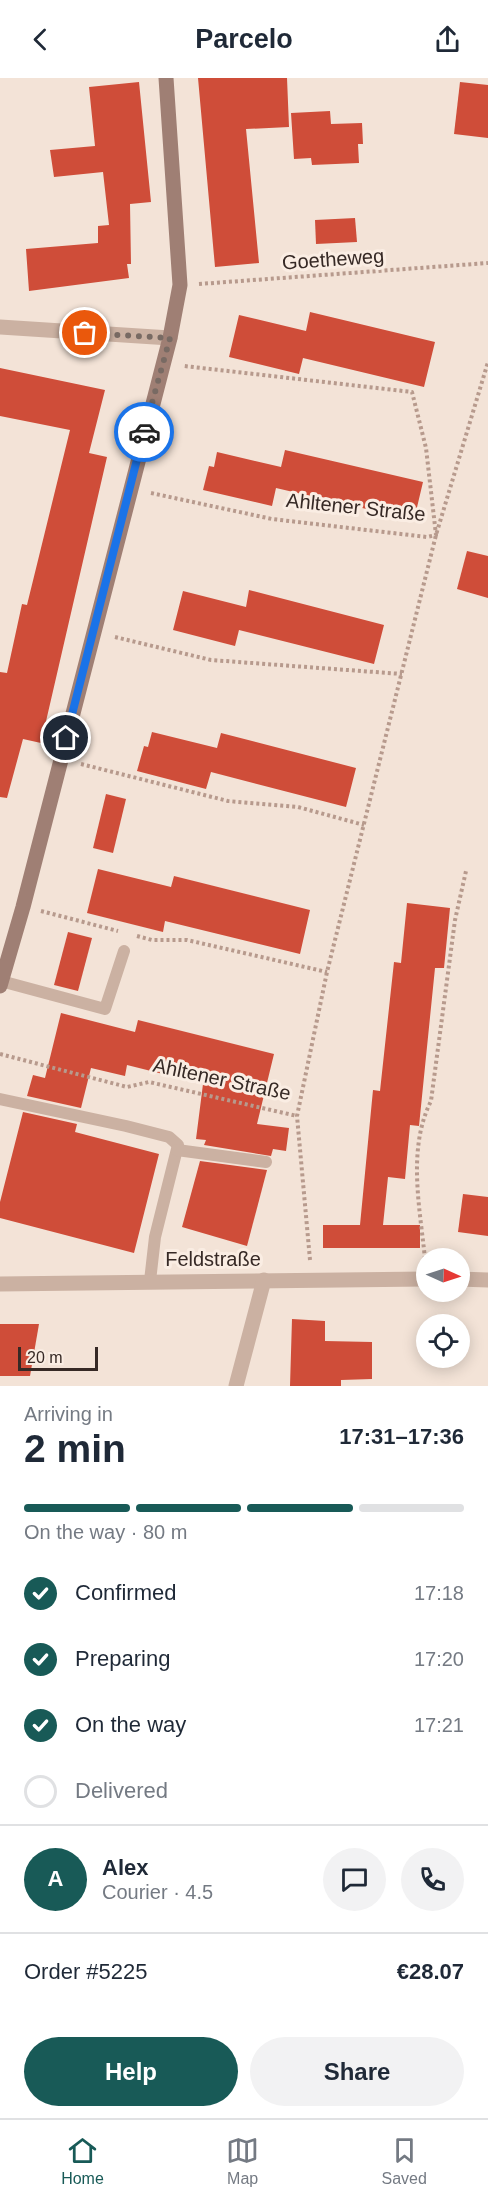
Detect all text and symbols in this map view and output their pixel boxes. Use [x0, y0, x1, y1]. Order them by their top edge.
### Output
icon: back [24, 23, 57, 56]
icon: share [431, 23, 464, 56]
text: Parcelo [195, 24, 293, 54]
street label: Goetheweg [281, 244, 385, 274]
pin [59, 307, 110, 358]
icon: bag [68, 316, 101, 349]
courier [114, 402, 174, 462]
icon: car [128, 416, 161, 449]
street label: Ahltener Straße [285, 489, 427, 525]
pin [40, 712, 91, 763]
icon: home [49, 721, 82, 754]
street label: Ahltener Straße [151, 1054, 293, 1104]
street label: Feldstraße [165, 1248, 261, 1270]
north arrow [416, 1248, 470, 1302]
map controls [416, 1248, 470, 1368]
button: locate [416, 1314, 470, 1368]
scale bar [18, 1344, 98, 1372]
text: 20 m [27, 1349, 63, 1366]
text: Arriving in [24, 1403, 113, 1425]
text: 17:31–17:36 [339, 1424, 464, 1449]
text: 2 min [24, 1427, 126, 1470]
text: On the way · 80 m [24, 1521, 187, 1543]
icon: check [24, 1577, 57, 1610]
text: Confirmed [75, 1580, 176, 1605]
text: 17:18 [414, 1582, 464, 1604]
icon: check [24, 1643, 57, 1676]
text: Preparing [75, 1646, 170, 1671]
text: 17:20 [414, 1648, 464, 1670]
icon: check [24, 1709, 57, 1742]
text: On the way [75, 1712, 186, 1737]
text: 17:21 [414, 1714, 464, 1736]
text: Delivered [75, 1778, 168, 1803]
button: chat [323, 1848, 386, 1911]
button: phone [401, 1848, 464, 1911]
text: Alex [102, 1855, 148, 1880]
text: A [48, 1866, 63, 1891]
text: Courier · 4.5 [102, 1881, 213, 1903]
text: Order #5225 [24, 1959, 148, 1984]
text: €28.07 [397, 1959, 464, 1984]
button: Help [24, 2037, 238, 2106]
button: Share [250, 2037, 464, 2106]
tab: Home [61, 2134, 104, 2188]
tab: Map [226, 2134, 259, 2188]
tab: Saved [381, 2134, 427, 2188]

